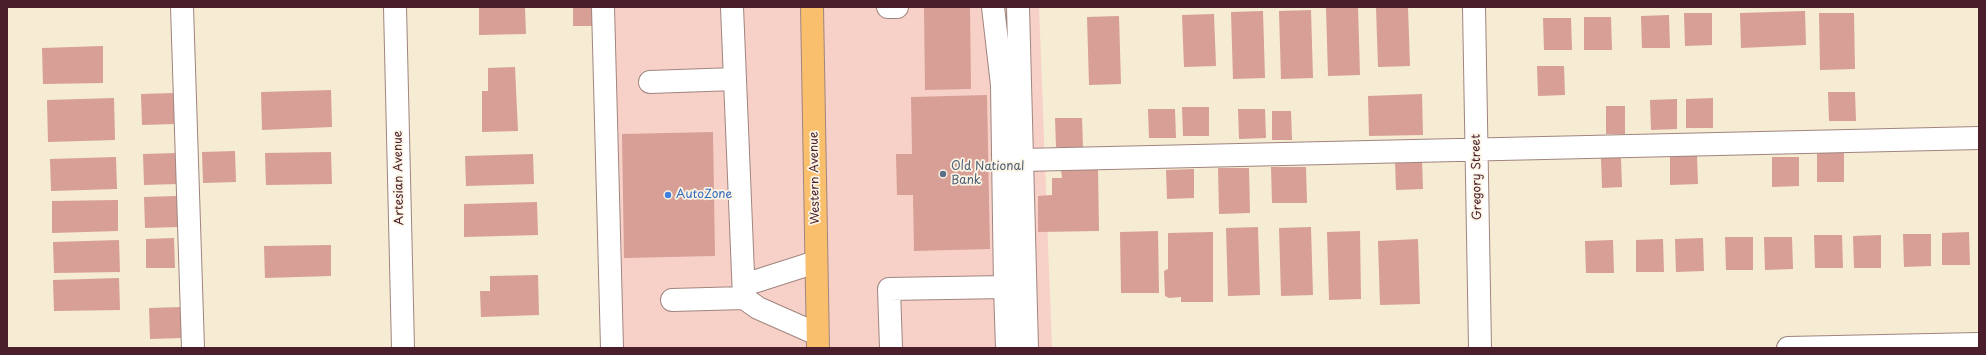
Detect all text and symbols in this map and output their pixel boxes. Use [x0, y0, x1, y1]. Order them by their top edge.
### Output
street label: Artesian Avenue [391, 131, 407, 225]
street label: Western Avenue [807, 132, 823, 224]
street label: Gregory Street [1469, 134, 1485, 220]
place label: Old National Bank [951, 160, 1024, 188]
marker: Old National Bank [938, 169, 948, 179]
place label: AutoZone [676, 188, 732, 202]
marker: AutoZone [663, 190, 673, 200]

